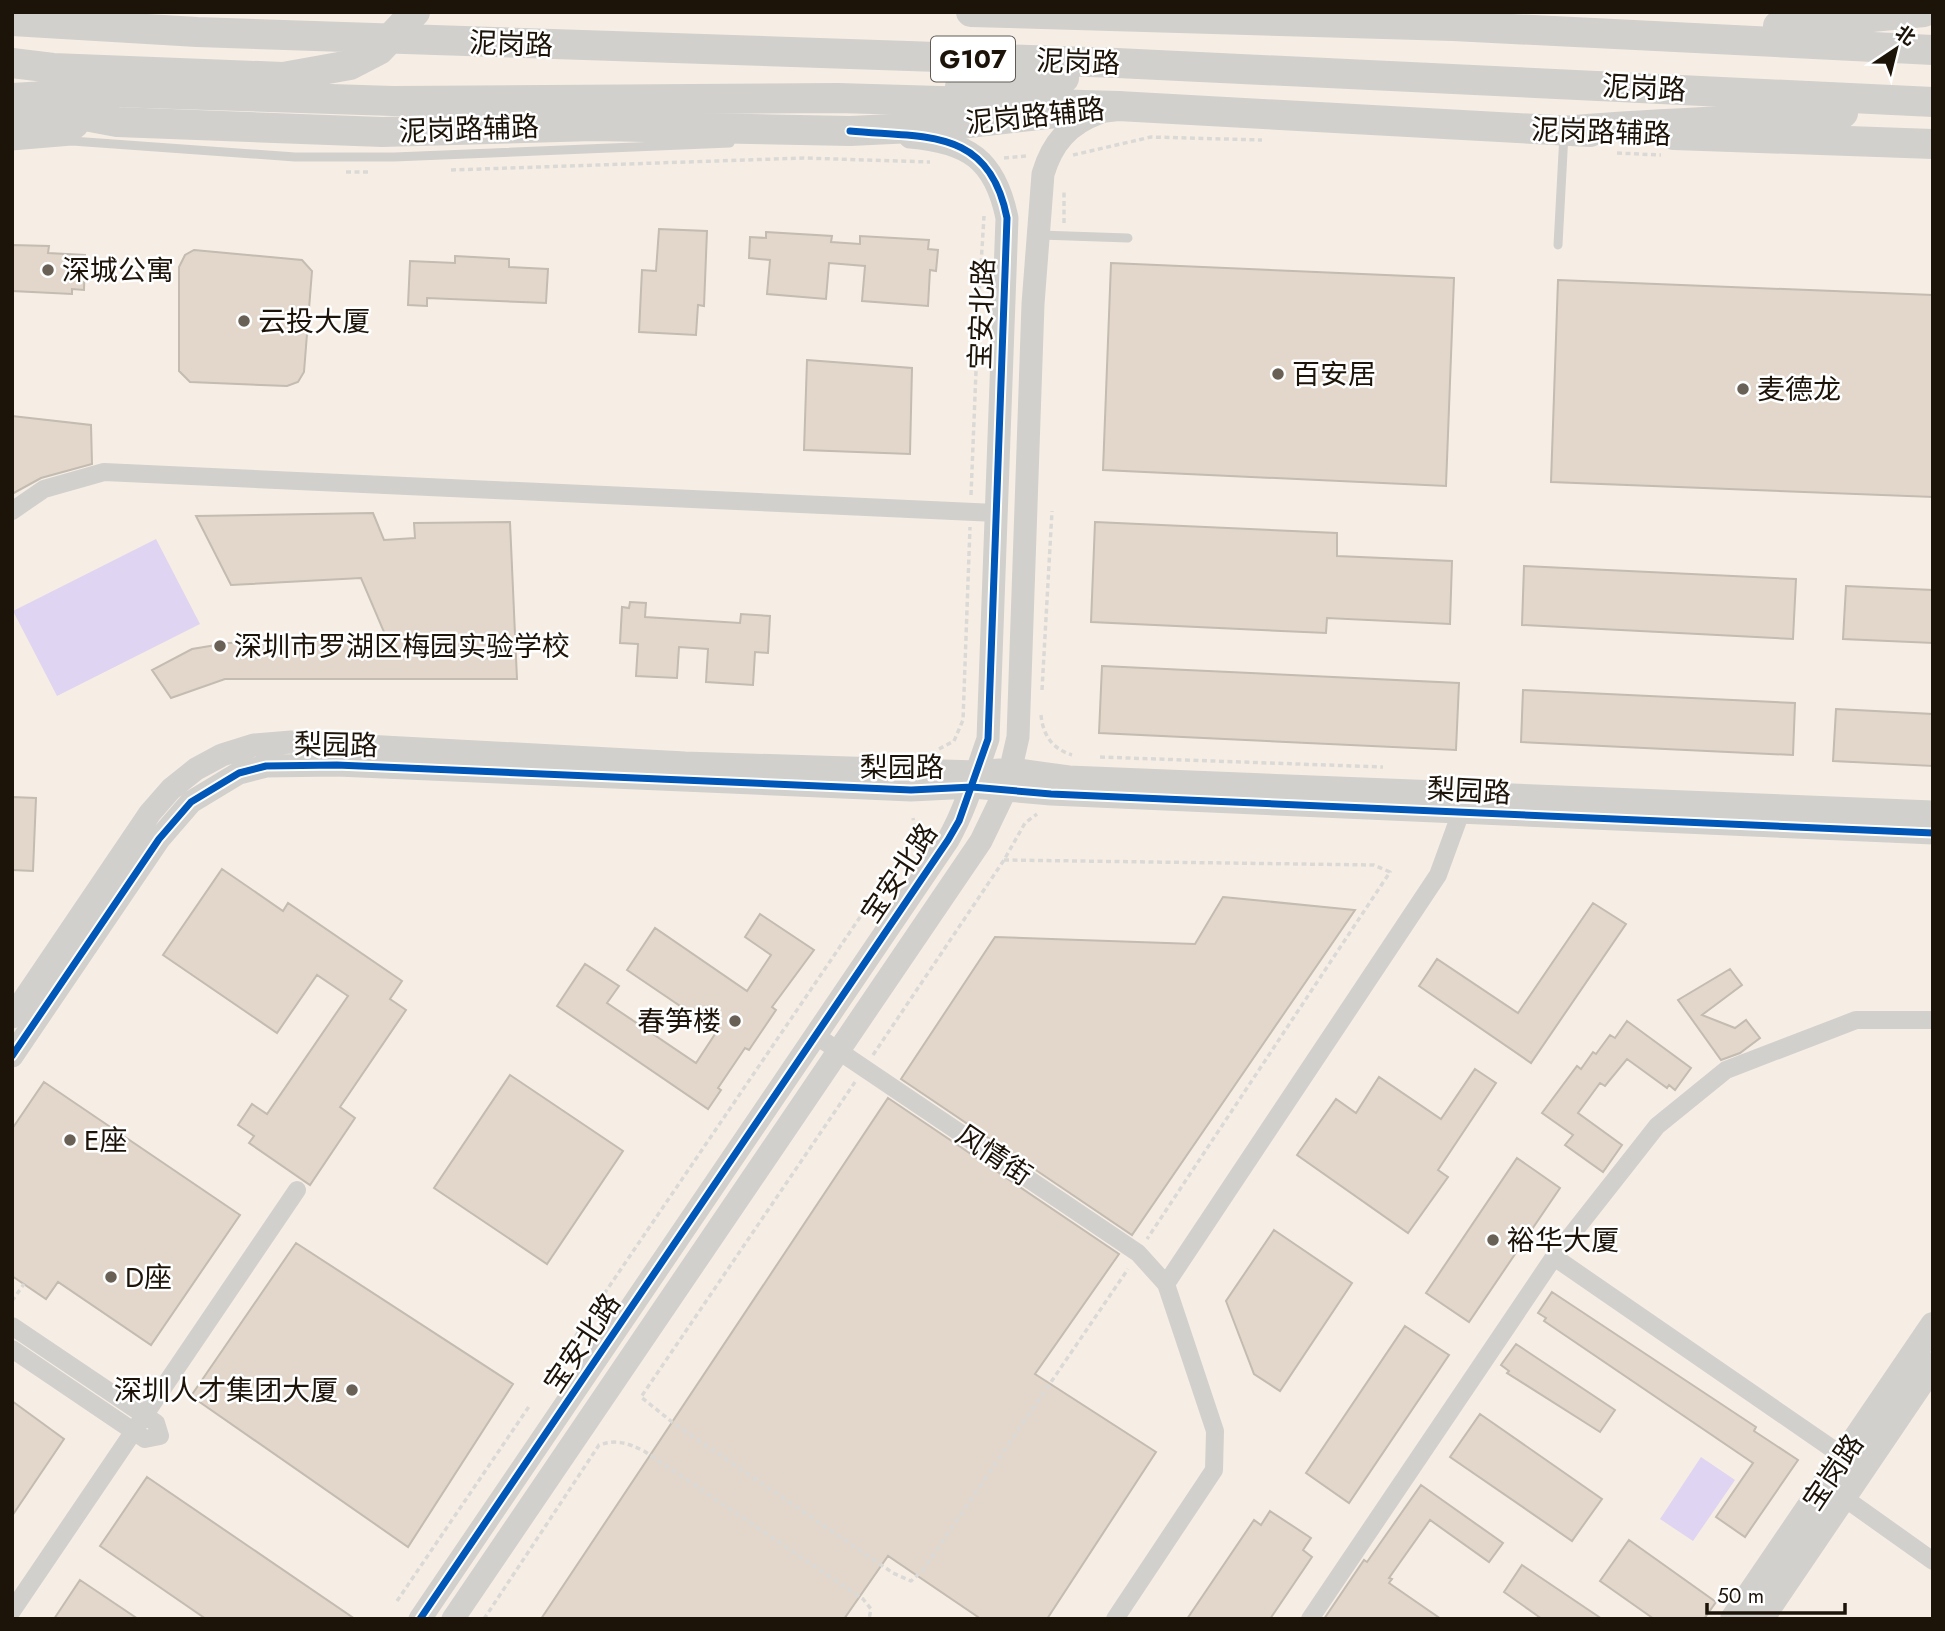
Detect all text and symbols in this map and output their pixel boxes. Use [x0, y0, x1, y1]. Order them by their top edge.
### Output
north arrow [1861, 14, 1931, 84]
text: 北 [1890, 19, 1921, 52]
street label: 泥岗路 [468, 22, 554, 66]
road number: G107 [931, 36, 1015, 82]
street label: 泥岗路 [1035, 40, 1121, 84]
street label: 泥岗路 [1601, 65, 1687, 111]
street label: 泥岗路辅路 [963, 88, 1107, 144]
street label: 泥岗路辅路 [398, 106, 540, 152]
street label: 泥岗路辅路 [1530, 109, 1672, 155]
place label: 深城公寓 [62, 250, 174, 291]
street label: 宝安北路 [960, 257, 1004, 371]
marker: 深城公寓 [40, 262, 56, 278]
place label: 云投大厦 [258, 301, 370, 342]
marker: 云投大厦 [236, 313, 252, 329]
place label: 百安居 [1292, 354, 1376, 395]
marker: 百安居 [1270, 366, 1286, 382]
place label: 麦德龙 [1757, 369, 1841, 410]
marker: 麦德龙 [1735, 381, 1751, 397]
place label: 深圳市罗湖区梅园实验学校 [234, 626, 570, 667]
marker: 深圳市罗湖区梅园实验学校 [212, 638, 228, 654]
street label: 梨园路 [294, 724, 378, 766]
street label: 梨园路 [860, 747, 944, 788]
street label: 梨园路 [1426, 768, 1512, 814]
street label: 宝安北路 [851, 815, 947, 931]
place label: 春笋楼 [637, 1001, 721, 1042]
marker: 春笋楼 [727, 1013, 743, 1029]
street label: 风情街 [948, 1115, 1040, 1195]
place label: E座 [84, 1120, 127, 1161]
marker: E座 [62, 1132, 78, 1148]
place label: 裕华大厦 [1507, 1220, 1619, 1261]
marker: 裕华大厦 [1485, 1232, 1501, 1248]
place label: D座 [125, 1257, 172, 1298]
marker: D座 [103, 1269, 119, 1285]
street label: 宝安北路 [534, 1285, 630, 1401]
place label: 深圳人才集团大厦 [114, 1370, 338, 1411]
marker: 深圳人才集团大厦 [344, 1382, 360, 1398]
street label: 宝岗路 [1793, 1426, 1873, 1518]
scale bar [1707, 1572, 1845, 1616]
text: 50 m [1717, 1581, 1764, 1611]

